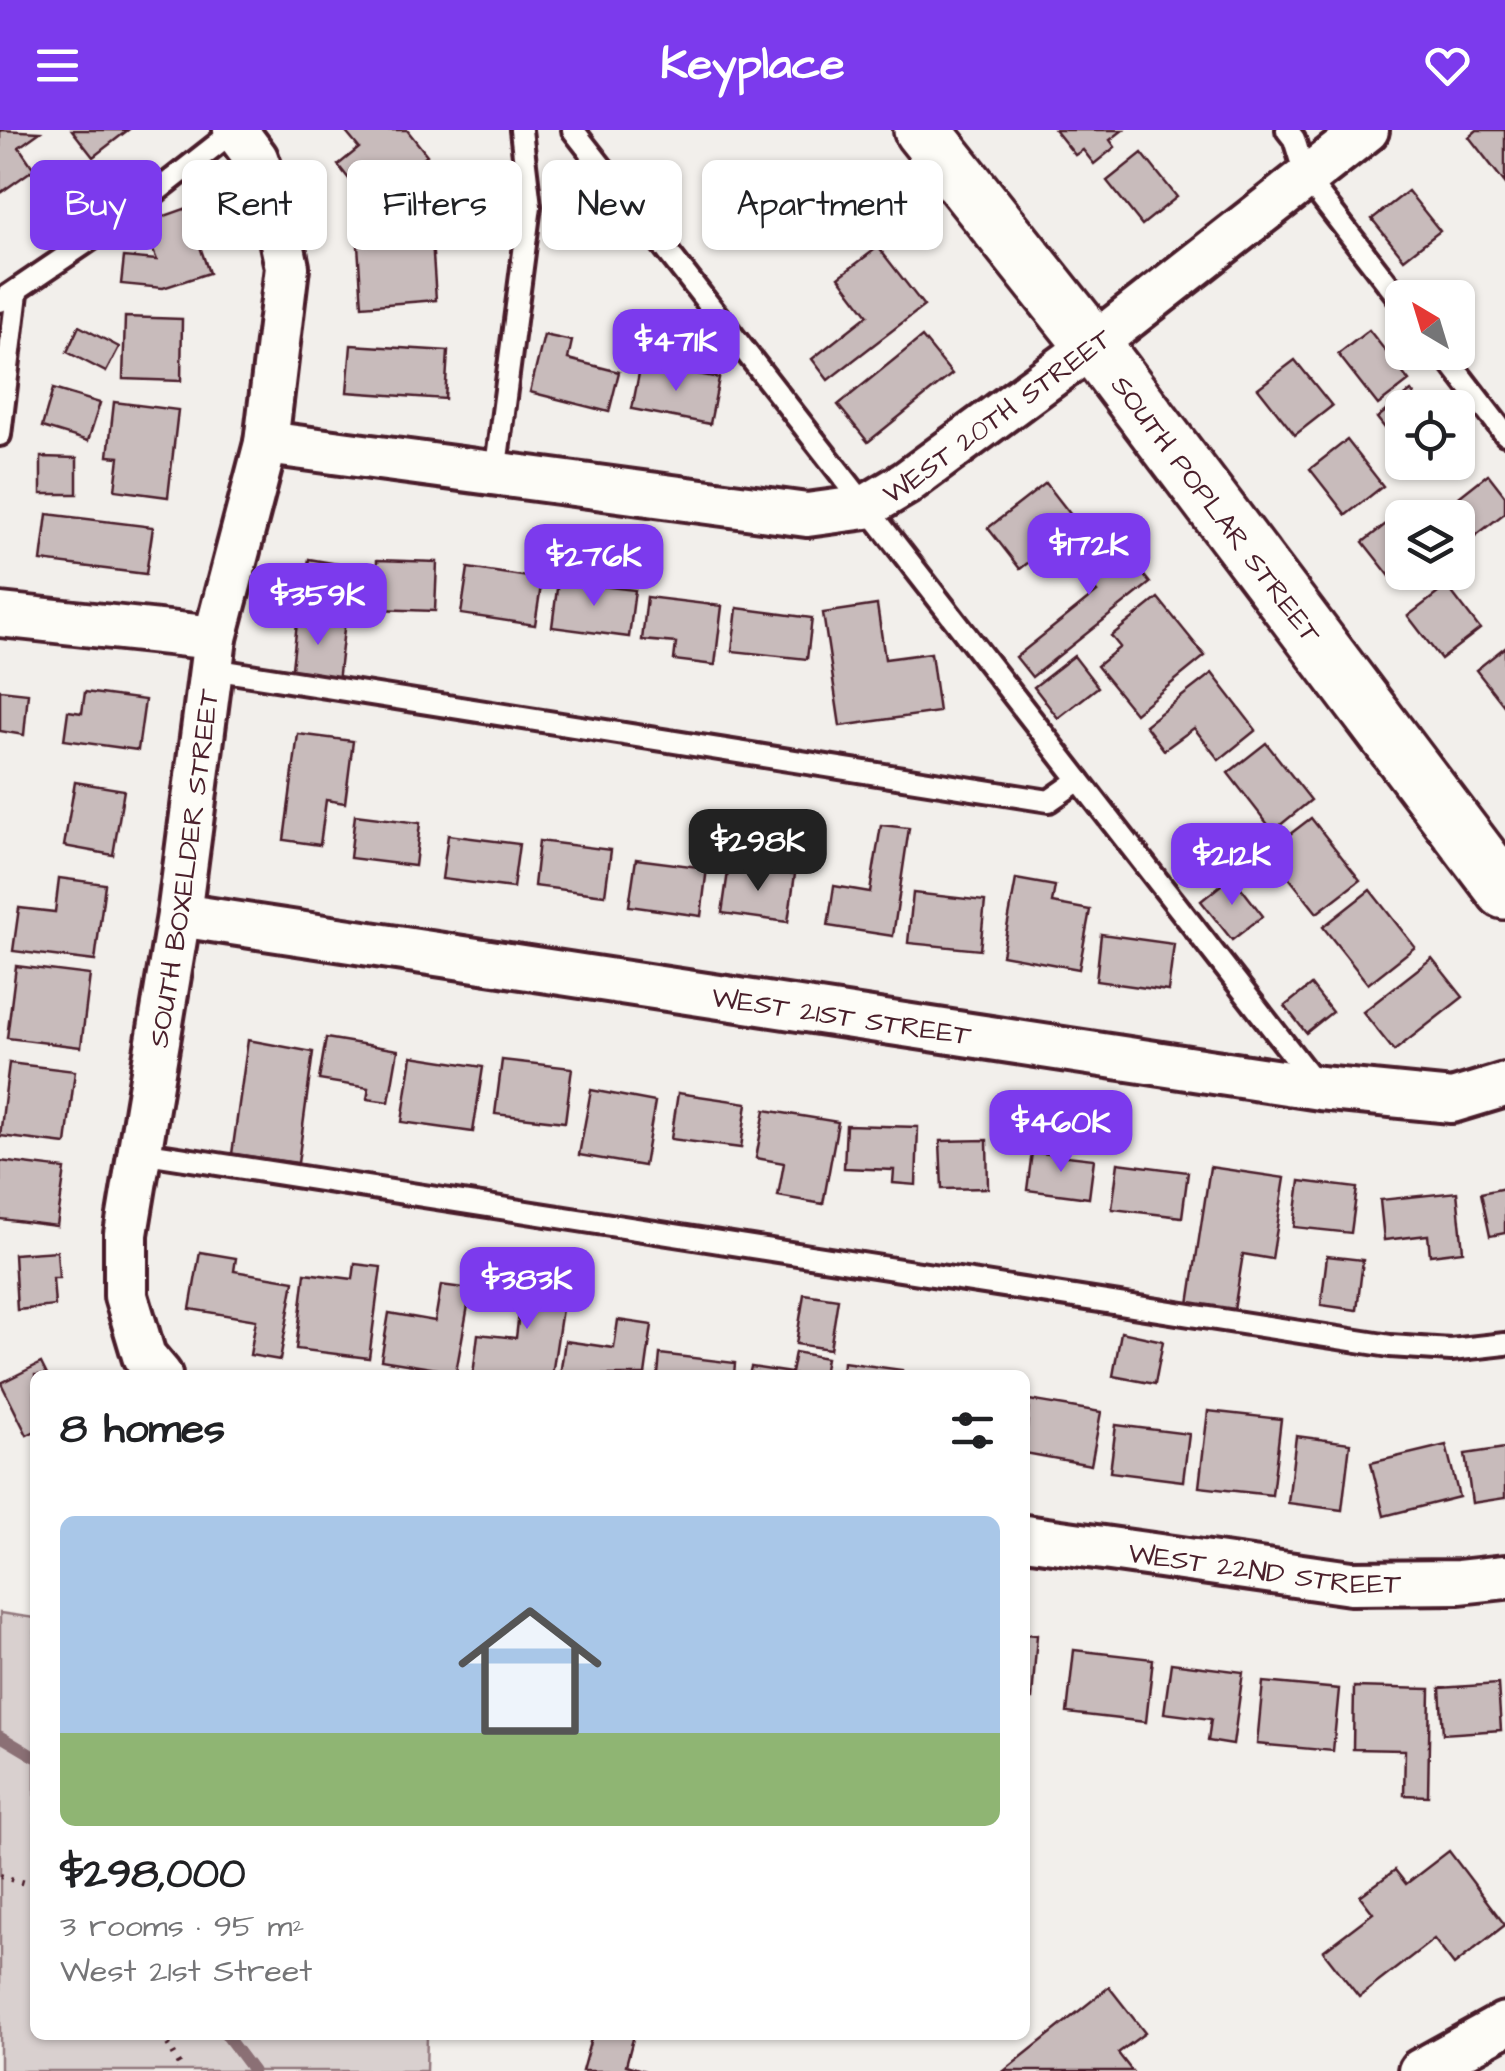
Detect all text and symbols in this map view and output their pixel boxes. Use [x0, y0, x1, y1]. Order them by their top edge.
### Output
text: Keyplace [660, 34, 845, 96]
icon: menu [30, 38, 85, 93]
icon: heart [1420, 38, 1475, 93]
chip: Buy [30, 160, 162, 250]
chip: Rent [182, 160, 327, 250]
chip: Filters [347, 160, 522, 250]
chip: New [542, 160, 682, 250]
chip: Apartment [702, 160, 943, 250]
north arrow [1385, 280, 1475, 370]
map controls [1385, 280, 1475, 590]
pin: $471K [606, 309, 746, 394]
text: $471K [635, 319, 717, 364]
street label: WEST 20TH STREET [876, 319, 1121, 514]
street label: SOUTH POPLAR STREET [1101, 367, 1330, 653]
button: locate [1385, 390, 1475, 480]
button: layers [1385, 500, 1475, 590]
pin: $172K [1019, 513, 1159, 598]
text: $172K [1049, 523, 1129, 568]
pin: $276K [524, 524, 664, 609]
text: $276K [546, 534, 642, 579]
pin: $359K [248, 563, 388, 648]
text: $359K [271, 573, 365, 618]
street label: SOUTH BOXELDER STREET [139, 686, 229, 1050]
pin: $298K [688, 809, 828, 894]
text: $298K [711, 819, 805, 864]
pin: $212K [1162, 823, 1302, 908]
text: $212K [1193, 833, 1271, 878]
street label: WEST 21ST STREET [709, 978, 974, 1056]
pin: $460K [991, 1090, 1131, 1175]
text: $460K [1011, 1100, 1111, 1145]
pin: $383K [457, 1247, 597, 1332]
text: $383K [482, 1257, 572, 1302]
text: 8 homes [60, 1401, 225, 1459]
icon: filters [945, 1403, 1000, 1458]
street label: WEST 22ND STREET [1126, 1534, 1402, 1604]
icon: home [440, 1581, 620, 1761]
text: $298,000 [60, 1846, 246, 1904]
text: 3 rooms · 95 m² [60, 1904, 304, 1949]
text: West 21st Street [60, 1949, 312, 1994]

